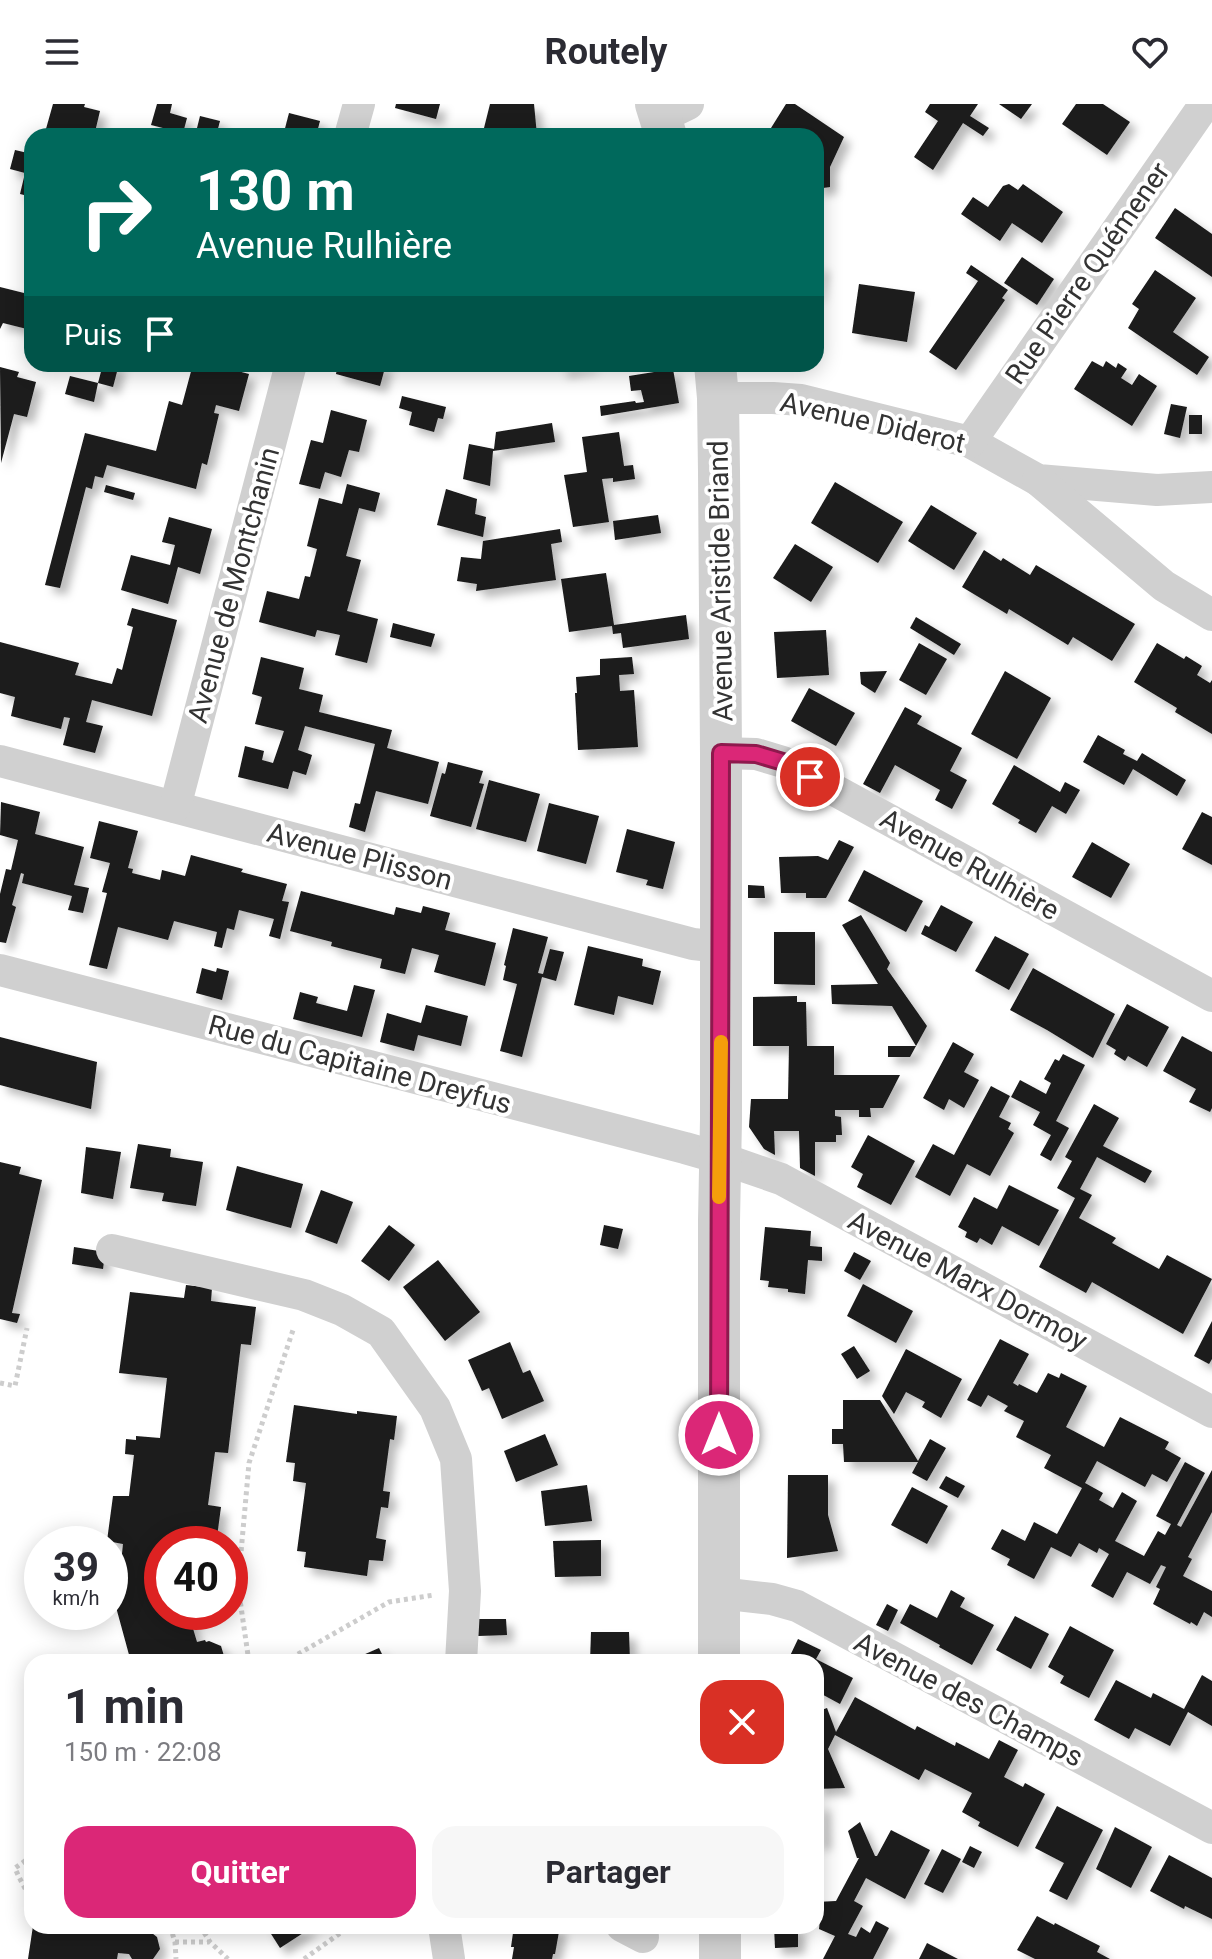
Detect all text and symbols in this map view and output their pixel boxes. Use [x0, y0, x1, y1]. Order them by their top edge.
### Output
icon: menu [40, 30, 84, 74]
icon: heart [1128, 30, 1172, 74]
text: Routely [545, 31, 667, 73]
street label: Rue Pierre Quémener [998, 156, 1177, 390]
text: 130 m [196, 158, 355, 224]
icon: right [64, 160, 168, 264]
text: Avenue Rulhière [196, 225, 452, 267]
icon: arrive [138, 312, 182, 356]
text: Puis [64, 317, 122, 352]
street label: Avenue Diderot [777, 385, 969, 460]
street label: Avenue Aristide Briand [702, 440, 739, 722]
street label: Avenue de Montchanin [181, 444, 286, 727]
pin [776, 743, 844, 811]
icon: arrive [788, 755, 832, 799]
street label: Avenue Rulhière [875, 802, 1065, 927]
street label: Avenue Plisson [264, 816, 456, 897]
street label: Rue du Capitaine Dreyfus [205, 1008, 515, 1121]
street label: Avenue Marx Dormoy [843, 1203, 1093, 1357]
position arrow [677, 1393, 761, 1477]
speed limit sign: 40 [144, 1526, 248, 1630]
text: 39 [53, 1544, 99, 1591]
text: km/h [53, 1586, 99, 1610]
street label: Avenue des Champs [849, 1625, 1089, 1774]
text: 1 min [64, 1678, 185, 1735]
button: close [700, 1680, 784, 1764]
text: 150 m · 22:08 [64, 1737, 222, 1767]
button: Quitter [64, 1826, 416, 1918]
button: Partager [432, 1826, 784, 1918]

